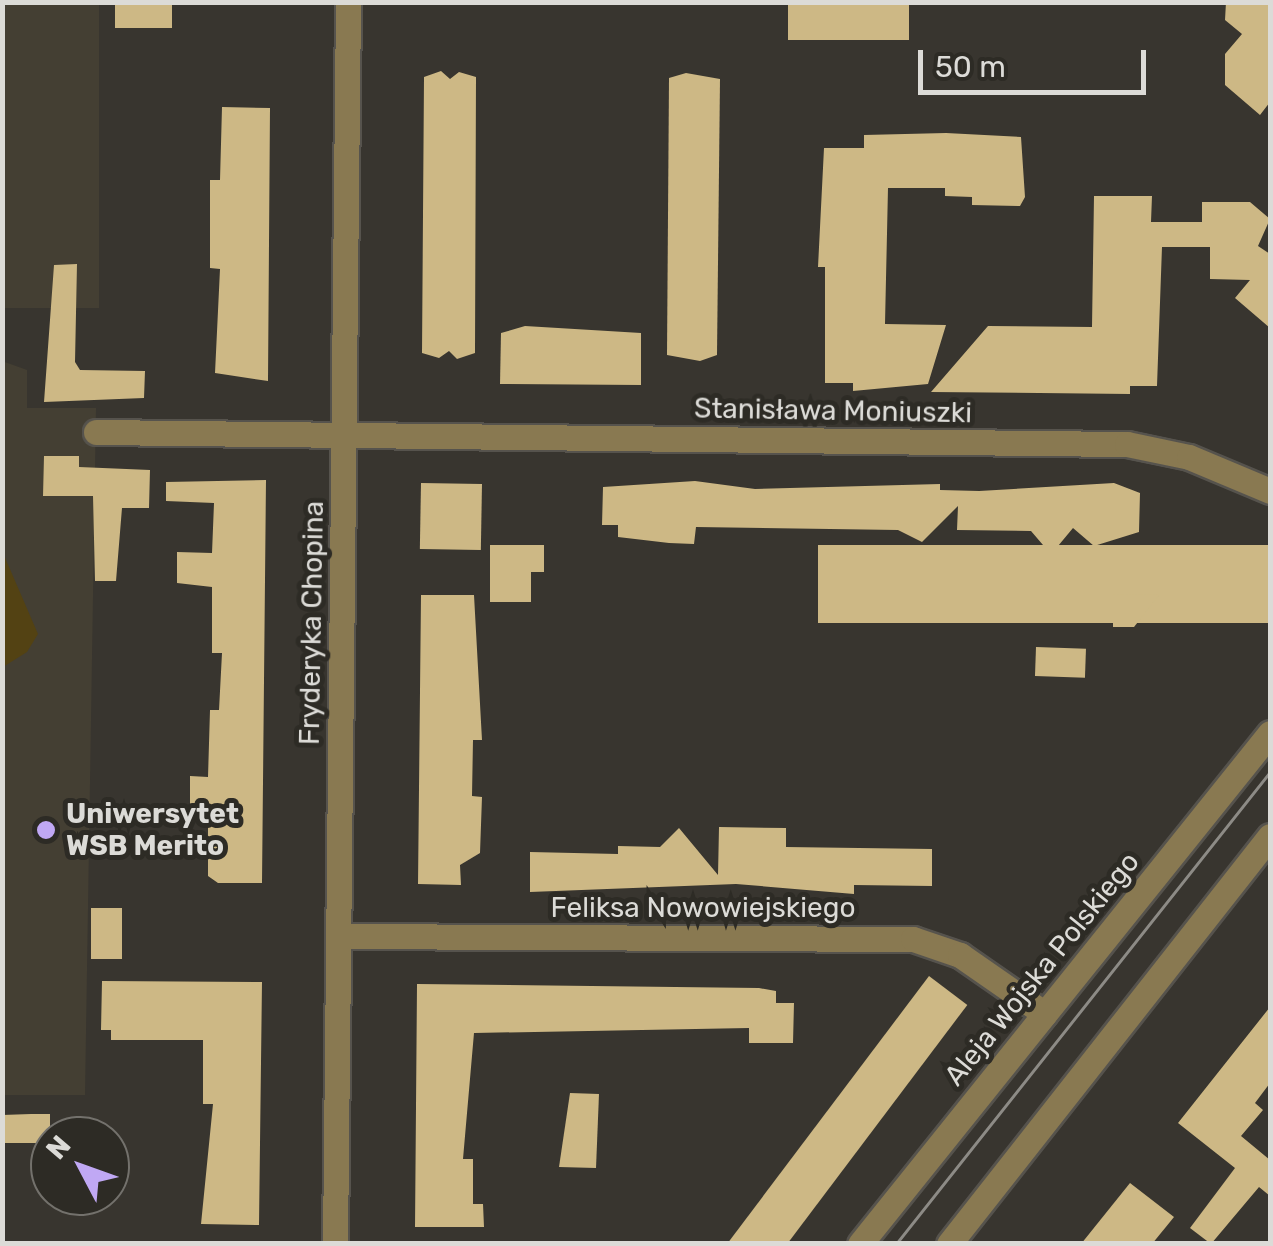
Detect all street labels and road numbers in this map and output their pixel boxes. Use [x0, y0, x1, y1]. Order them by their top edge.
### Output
street label: Stanisława Moniuszki [694, 392, 972, 430]
street label: Fryderyka Chopina [293, 501, 331, 745]
street label: Aleja Wojska Polskiego [937, 845, 1147, 1093]
street label: Feliksa Nowowiejskiego [551, 891, 855, 925]

